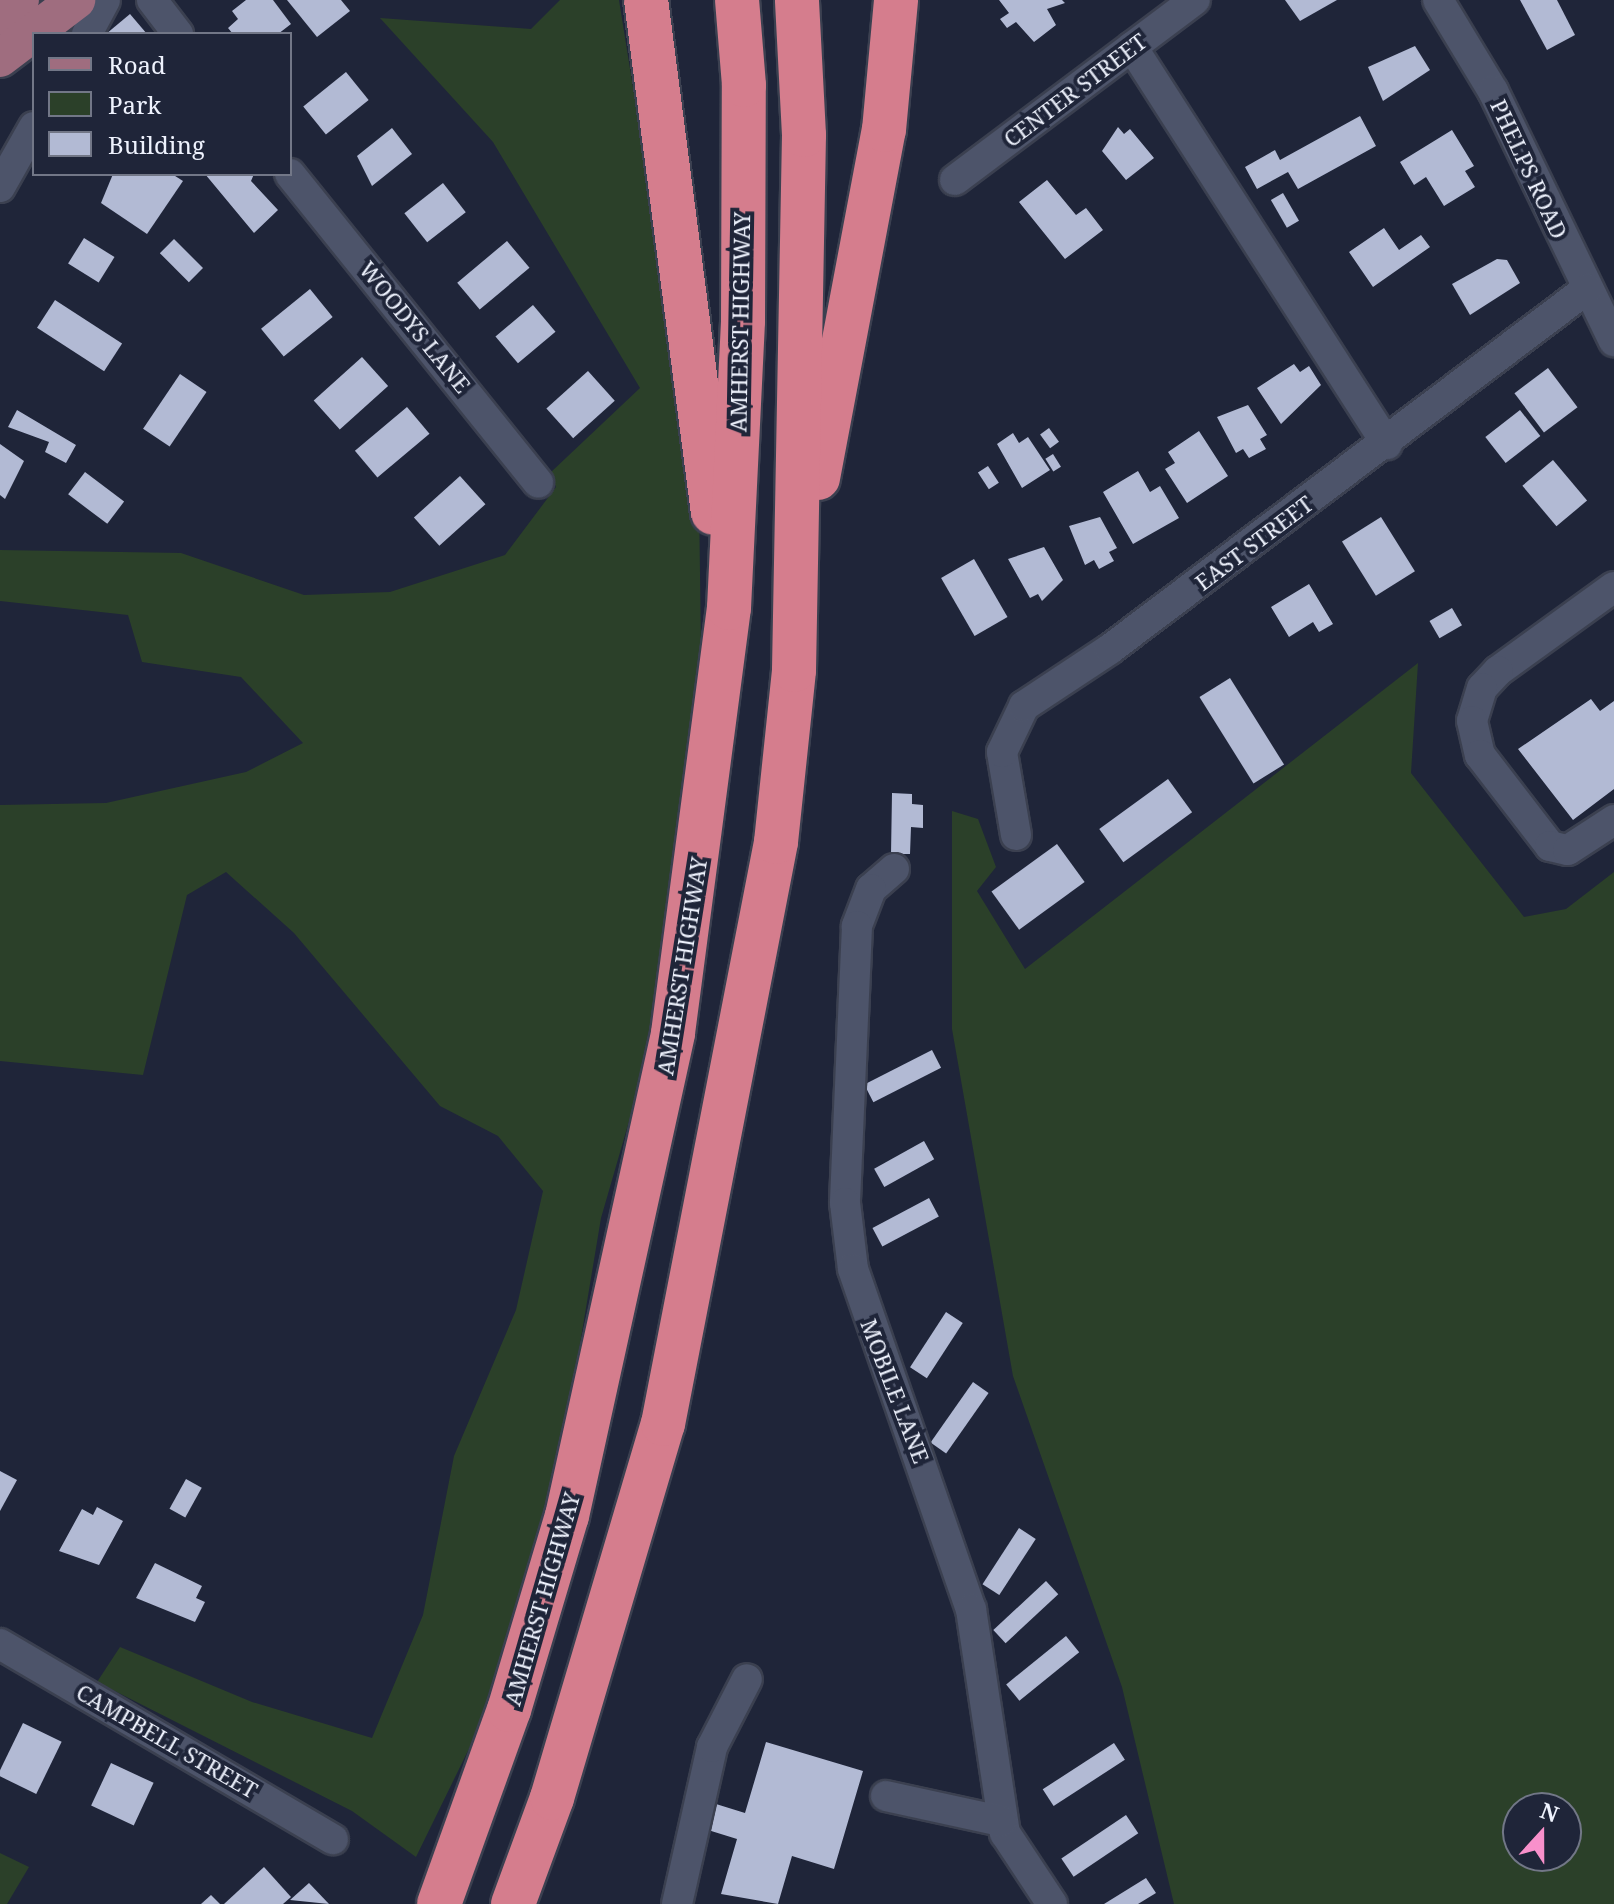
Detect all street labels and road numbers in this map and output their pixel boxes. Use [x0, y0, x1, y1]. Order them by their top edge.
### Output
street label: CENTER STREET [998, 28, 1152, 152]
street label: PHELPS ROAD [1485, 95, 1573, 243]
street label: AMHERST HIGHWAY [725, 212, 755, 432]
street label: WOODYS LANE [354, 256, 476, 398]
street label: EAST STREET [1190, 490, 1318, 596]
street label: AMHERST HIGHWAY [652, 855, 712, 1077]
street label: MOBILE LANE [855, 1315, 935, 1467]
street label: AMHERST HIGHWAY [499, 1489, 585, 1709]
street label: CAMPBELL STREET [72, 1678, 262, 1804]

